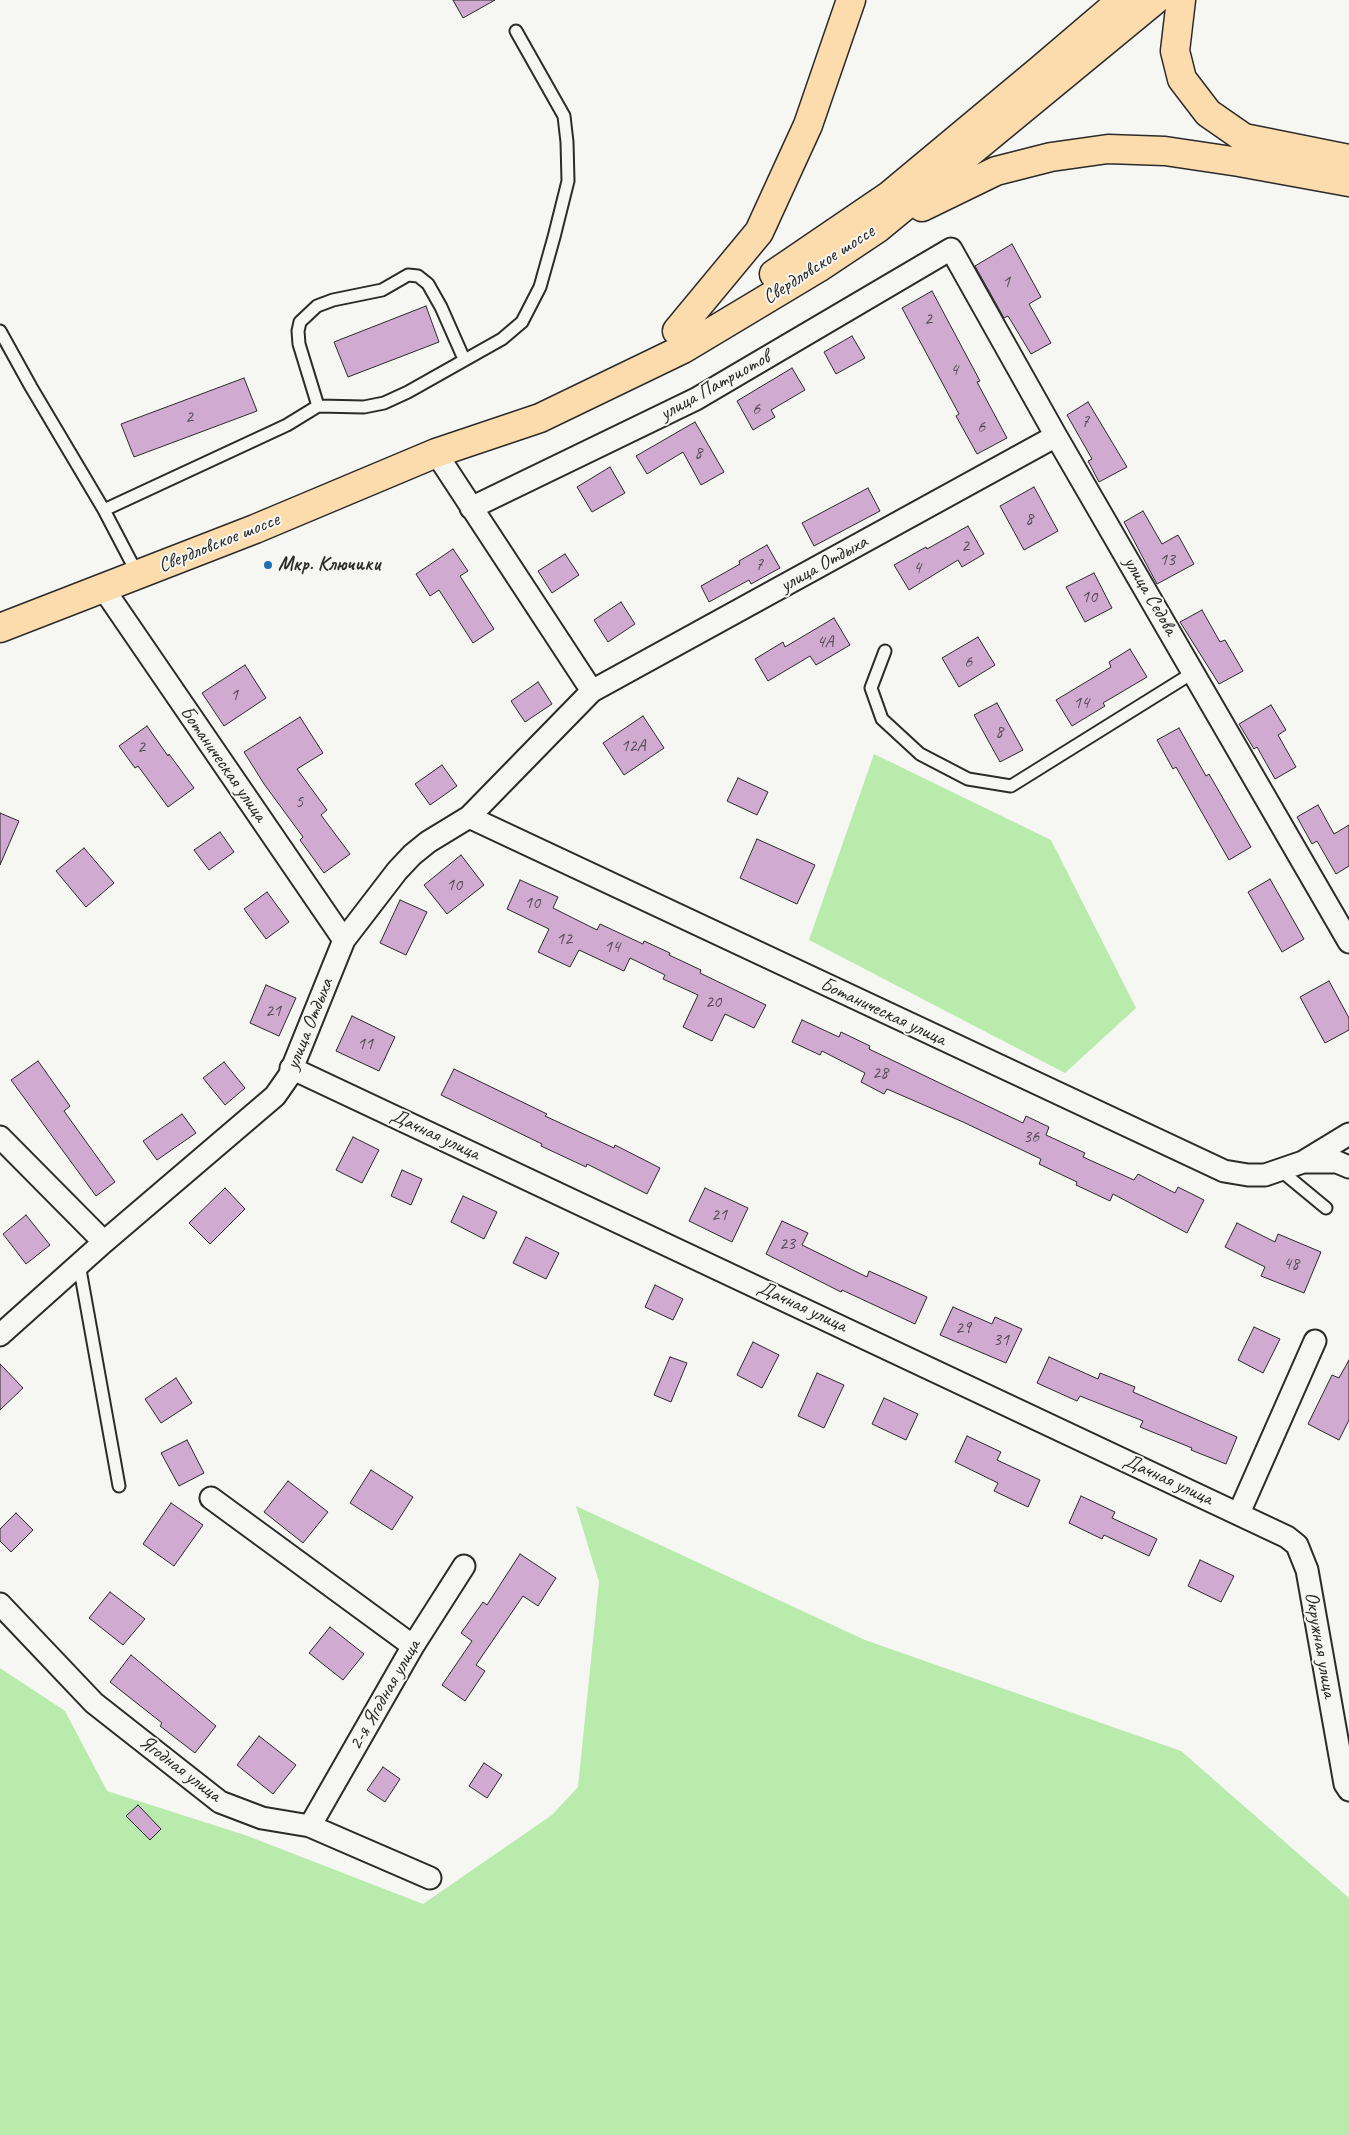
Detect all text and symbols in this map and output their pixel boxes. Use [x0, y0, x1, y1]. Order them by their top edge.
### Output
street label: Свердловское шоссе [759, 220, 879, 310]
house number: 1 [1002, 271, 1010, 293]
house number: 2 [924, 308, 932, 330]
street label: улица Патриотов [656, 346, 774, 426]
house number: 4 [950, 359, 958, 381]
house number: 6 [752, 398, 760, 420]
house number: 2 [185, 406, 193, 428]
house number: 7 [1081, 411, 1089, 433]
house number: 6 [977, 416, 985, 438]
house number: 8 [694, 442, 702, 464]
street label: Свердловское шоссе [155, 508, 283, 578]
house number: 8 [1025, 508, 1033, 530]
street label: улица Отдыха [776, 530, 872, 598]
house number: 2 [961, 535, 969, 557]
house number: 13 [1159, 549, 1175, 571]
street label: улица Седова [1118, 552, 1182, 640]
place label: Мкр. Ключики [278, 553, 380, 577]
house number: 7 [755, 554, 763, 576]
house number: 4 [913, 557, 921, 579]
marker: Мкр. Ключики [262, 559, 274, 571]
house number: 10 [1081, 586, 1097, 608]
house number: 4А [816, 631, 834, 653]
house number: 6 [964, 651, 972, 673]
house number: 1 [230, 684, 238, 706]
house number: 14 [1073, 692, 1089, 714]
street label: Ботаническая улица [174, 701, 272, 827]
house number: 8 [995, 721, 1003, 743]
house number: 12А [620, 735, 646, 757]
house number: 2 [137, 736, 145, 758]
house number: 5 [295, 791, 303, 813]
house number: 10 [446, 874, 462, 896]
house number: 10 [524, 892, 540, 914]
house number: 12 [556, 928, 572, 950]
house number: 14 [604, 936, 620, 958]
street label: Ботаническая улица [816, 972, 950, 1052]
street label: улица Отдыха [281, 975, 339, 1073]
house number: 20 [705, 991, 721, 1013]
house number: 21 [265, 1000, 281, 1022]
house number: 11 [357, 1033, 373, 1055]
house number: 28 [872, 1062, 888, 1084]
street label: Дачная улица [387, 1104, 483, 1166]
house number: 36 [1023, 1126, 1039, 1148]
house number: 21 [711, 1204, 727, 1226]
house number: 23 [779, 1233, 795, 1255]
house number: 48 [1283, 1253, 1299, 1275]
street label: Дачная улица [754, 1276, 850, 1338]
house number: 29 [955, 1317, 971, 1339]
house number: 31 [993, 1329, 1009, 1351]
street label: Дачная улица [1120, 1449, 1216, 1511]
street label: Окружная улица [1299, 1590, 1341, 1700]
street label: 2-я Ягодная улица [344, 1635, 426, 1755]
street label: Ягодная улица [134, 1731, 226, 1807]

